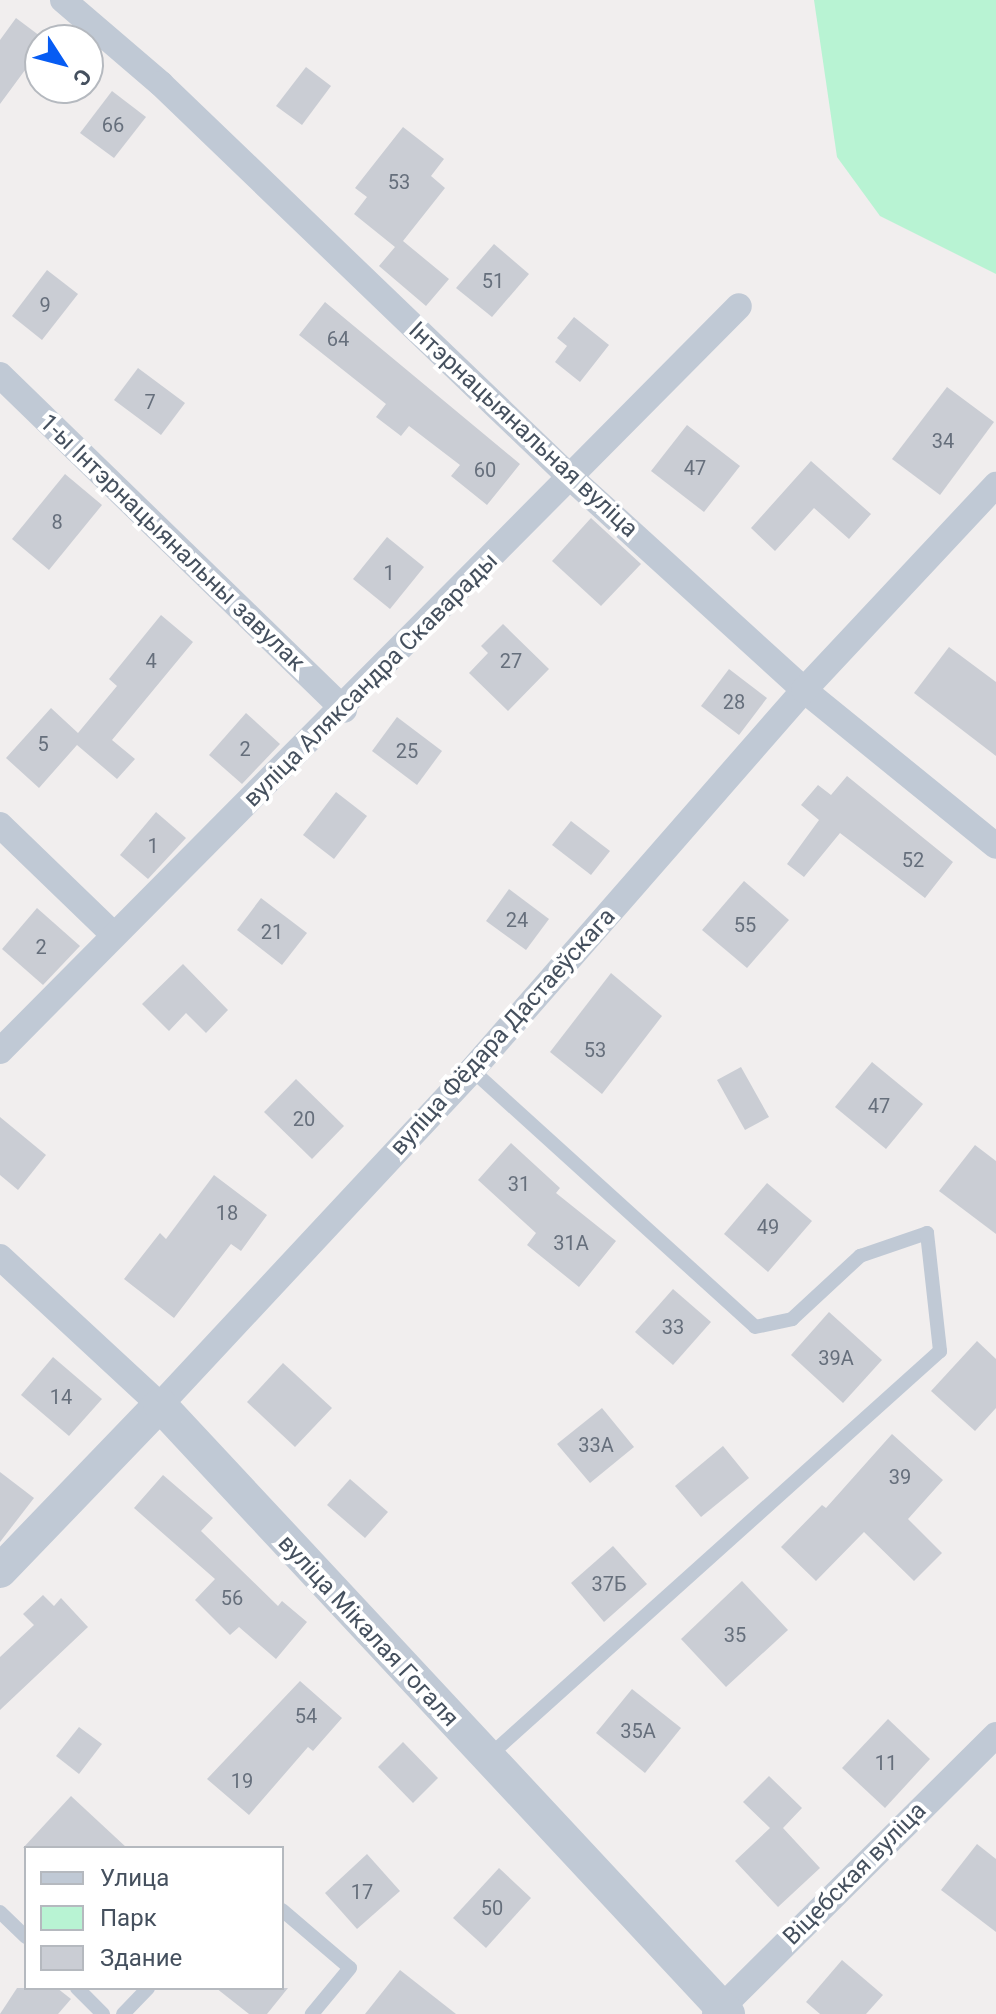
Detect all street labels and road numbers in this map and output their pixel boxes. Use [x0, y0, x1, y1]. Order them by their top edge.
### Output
street label: Інтэрнацыянальная вуліца [403, 316, 643, 544]
street label: 1-ы Інтэрнацыянальны завулак [33, 408, 311, 678]
street label: вуліца Аляксандра Скаварады [238, 547, 504, 813]
street label: вуліца Фёдара Дастаеўскага [384, 903, 622, 1161]
street label: вуліца Мікалая Гогаля [272, 1529, 464, 1733]
street label: Віцебская вуліца [778, 1797, 932, 1951]

